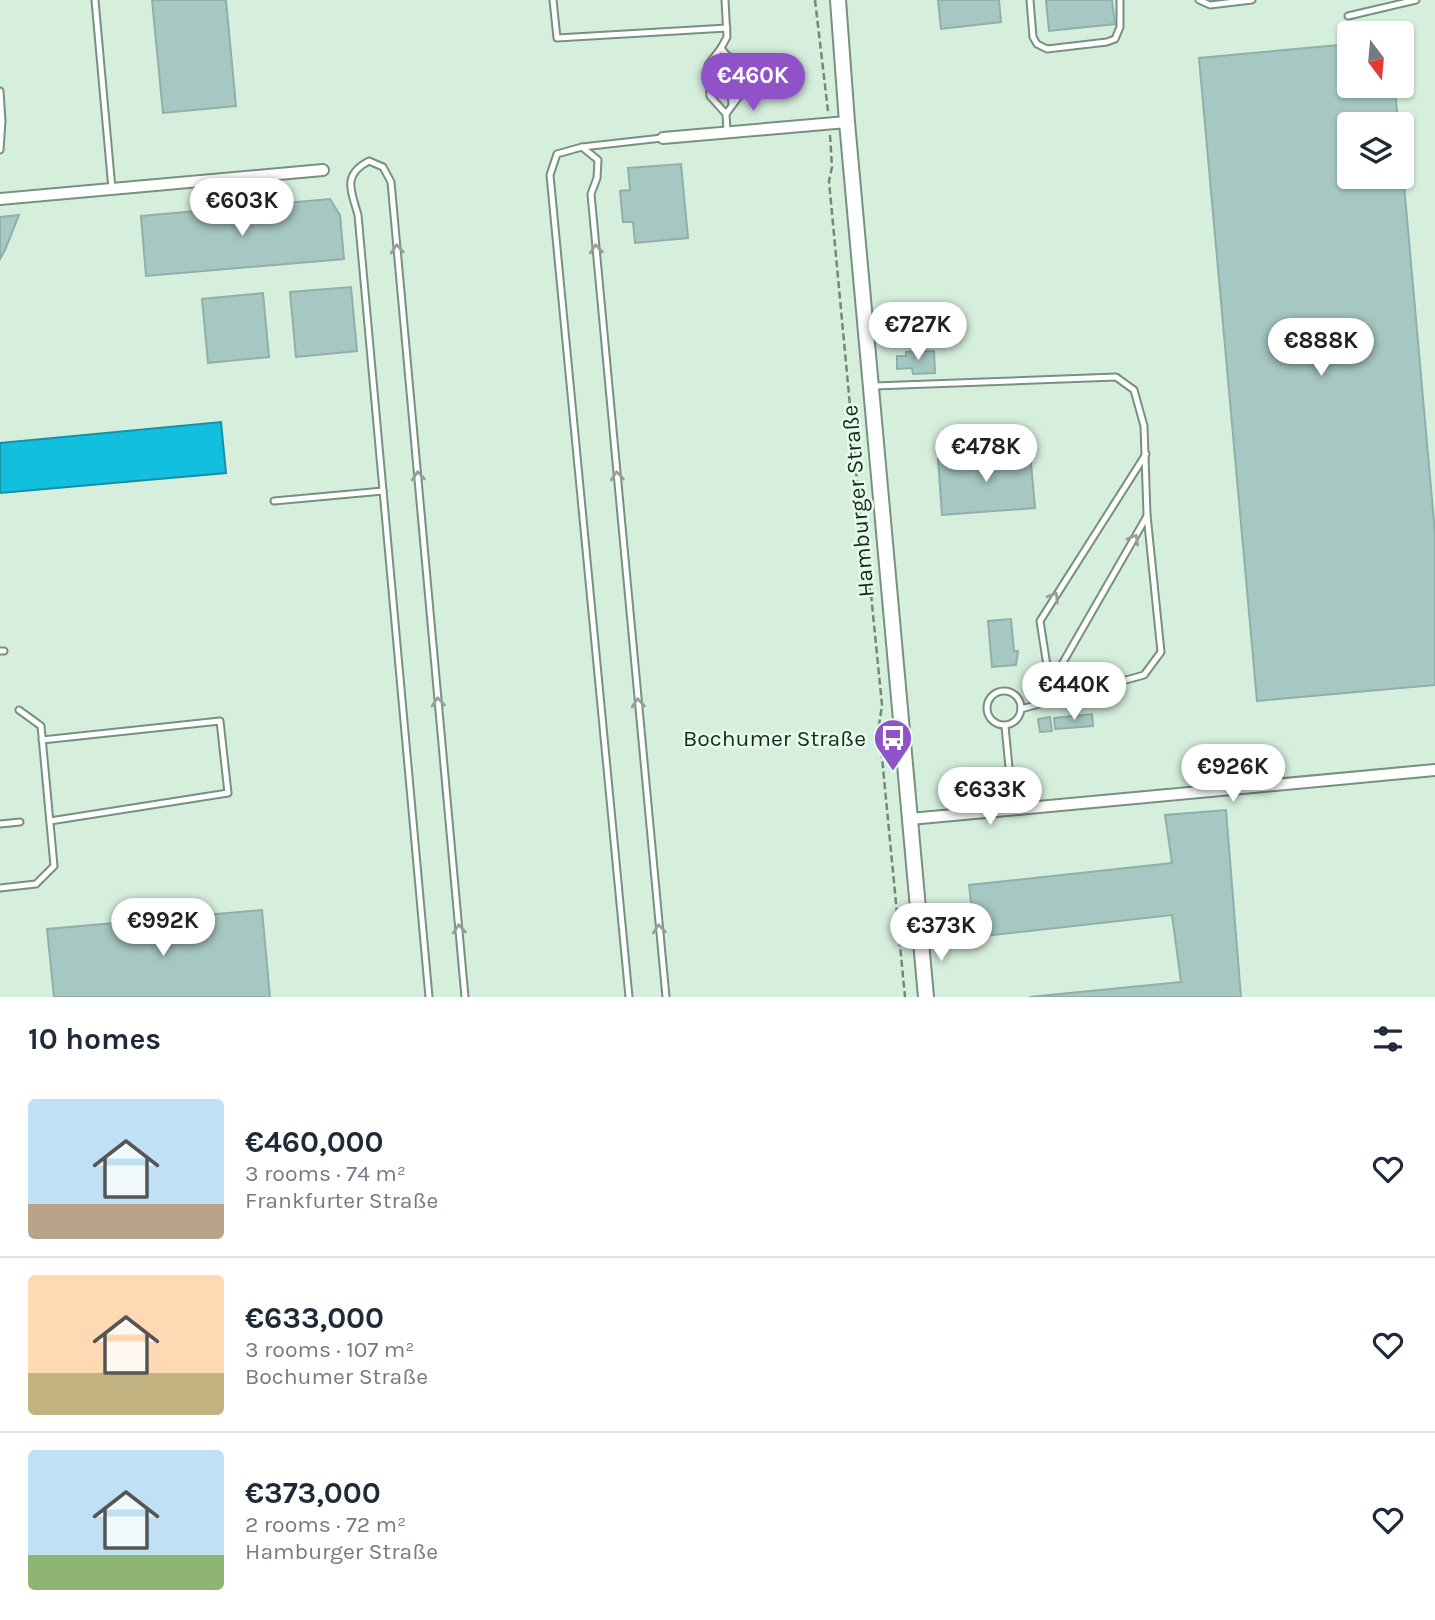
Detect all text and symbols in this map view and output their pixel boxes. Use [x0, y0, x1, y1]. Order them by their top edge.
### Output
north arrow [1337, 21, 1414, 98]
map controls [1337, 21, 1414, 189]
pin: €460K [704, 54, 802, 113]
text: €460K [717, 62, 789, 89]
button: layers [1337, 112, 1414, 189]
pin: €603K [193, 178, 291, 238]
text: €603K [206, 187, 278, 214]
one-way arrow [390, 244, 405, 255]
one-way arrow [589, 244, 604, 255]
pin: €727K [869, 302, 967, 362]
text: €727K [885, 311, 951, 338]
pin: €888K [1272, 318, 1370, 378]
text: €888K [1284, 327, 1358, 354]
street label: Hamburger Straße [836, 404, 880, 598]
pin: €478K [937, 424, 1035, 484]
text: €478K [951, 433, 1021, 460]
one-way arrow [410, 470, 425, 482]
one-way arrow [610, 470, 625, 481]
one-way arrow [1125, 533, 1138, 546]
one-way arrow [1046, 592, 1059, 605]
pin: €440K [1025, 662, 1123, 722]
text: €440K [1038, 671, 1110, 698]
one-way arrow [431, 697, 446, 708]
one-way arrow [631, 697, 646, 708]
bus stop icon: Bochumer Straße [872, 717, 914, 772]
place label: Bochumer Straße [683, 725, 866, 752]
pin: €926K [1184, 744, 1282, 804]
text: €926K [1197, 753, 1269, 780]
pin: €633K [941, 768, 1039, 827]
text: €633K [954, 776, 1026, 803]
pin: €992K [114, 898, 212, 958]
pin: €373K [892, 904, 990, 963]
text: €992K [127, 907, 199, 934]
text: €373K [906, 912, 976, 939]
one-way arrow [452, 923, 467, 934]
one-way arrow [652, 923, 667, 934]
icon: filters [1369, 1020, 1407, 1058]
text: 10 homes [28, 1021, 161, 1057]
text: €460,000 [245, 1124, 384, 1160]
icon: home [84, 1127, 168, 1211]
icon: heart [1369, 1150, 1407, 1188]
text: 3 rooms · 74 m² [245, 1160, 406, 1187]
text: Frankfurter Straße [245, 1187, 438, 1214]
text: €633,000 [245, 1300, 384, 1336]
icon: home [84, 1303, 168, 1387]
icon: heart [1369, 1326, 1407, 1364]
text: 3 rooms · 107 m² [245, 1336, 414, 1363]
text: Bochumer Straße [245, 1363, 428, 1390]
text: €373,000 [245, 1475, 381, 1511]
icon: home [84, 1478, 168, 1562]
icon: heart [1369, 1501, 1407, 1539]
text: 2 rooms · 72 m² [245, 1511, 406, 1538]
text: Hamburger Straße [245, 1538, 438, 1565]

